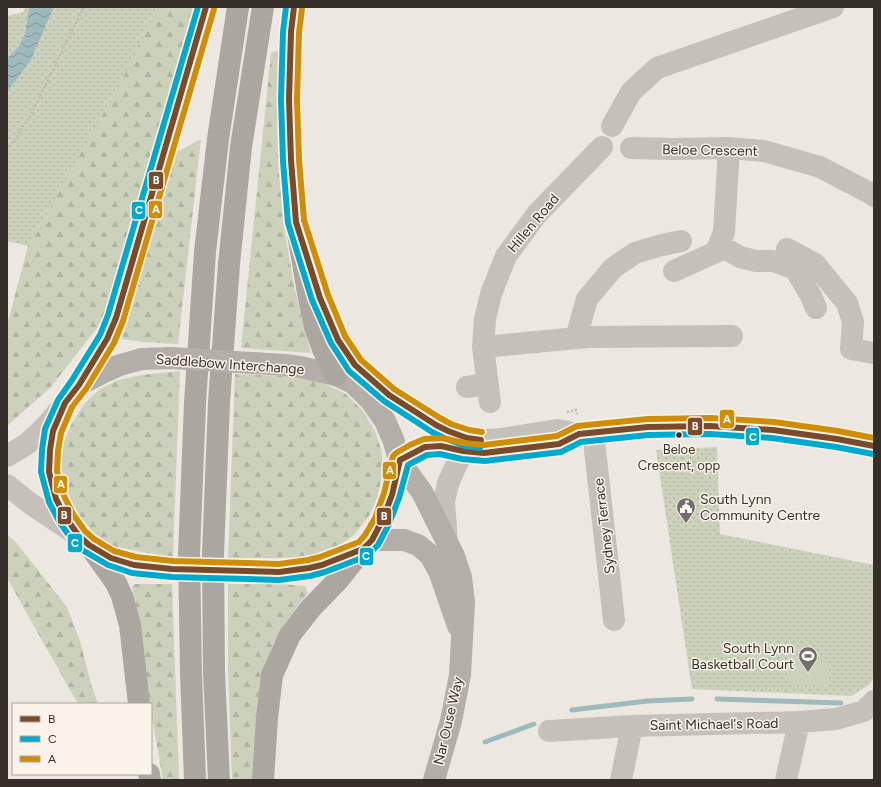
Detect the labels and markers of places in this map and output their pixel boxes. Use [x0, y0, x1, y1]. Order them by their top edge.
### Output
marker: Beloe Crescent, opp [674, 430, 684, 440]
place label: Beloe Crescent, opp [638, 442, 720, 473]
place label: South Lynn Community Centre [700, 491, 821, 524]
public building icon: South Lynn Community Centre [675, 496, 697, 524]
place label: South Lynn Basketball Court [691, 640, 794, 673]
sports icon: South Lynn Basketball Court [797, 645, 819, 673]

